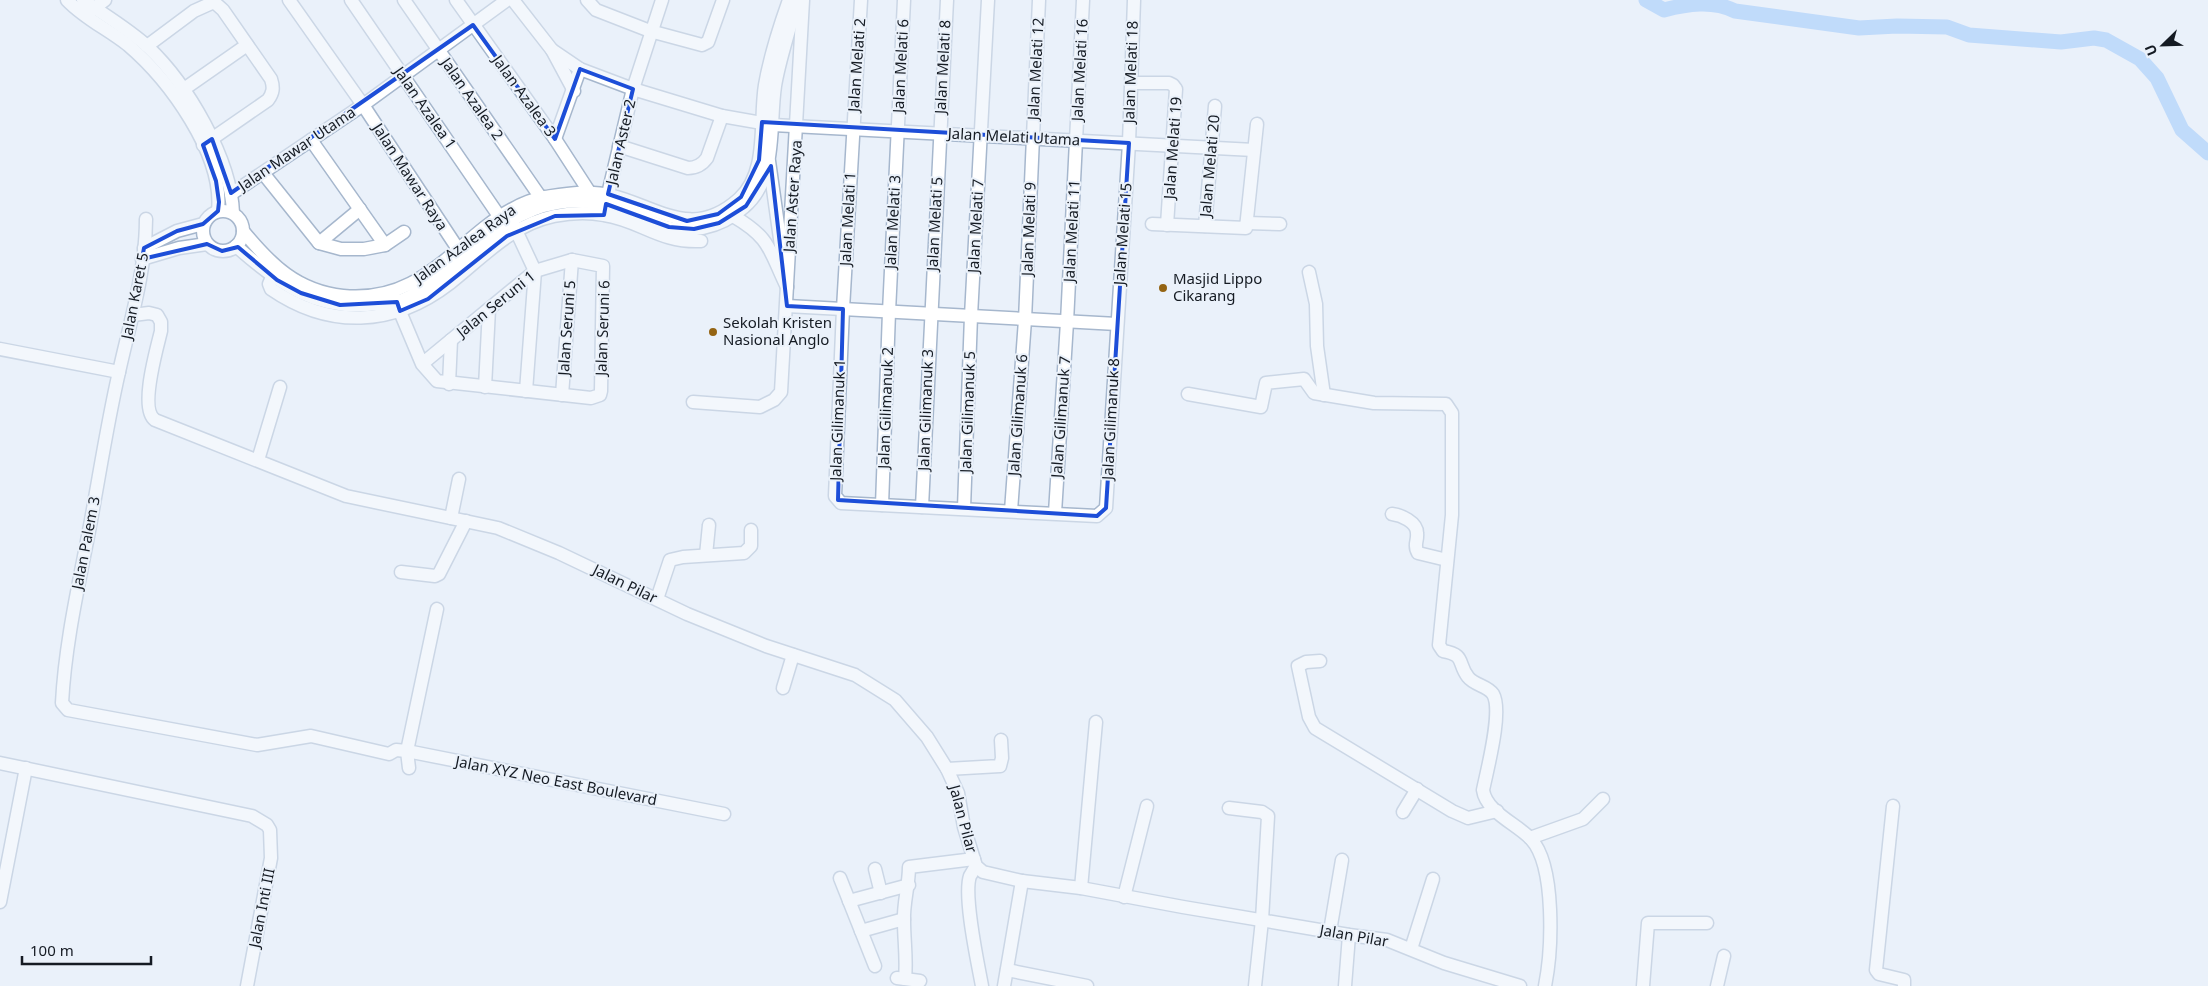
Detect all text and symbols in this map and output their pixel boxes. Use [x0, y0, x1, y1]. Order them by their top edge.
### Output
street label: Jalan Melati 2 [843, 17, 869, 115]
street label: Jalan Melati 12 [1022, 17, 1048, 123]
street label: Jalan Melati 6 [887, 18, 912, 115]
street label: Jalan Melati 16 [1066, 18, 1092, 124]
street label: Jalan Melati 8 [929, 19, 954, 116]
street label: Jalan Melati 18 [1118, 20, 1142, 126]
north arrow [2138, 20, 2188, 70]
text: U [2140, 42, 2161, 59]
street label: Jalan Azalea 3 [487, 49, 561, 140]
street label: Jalan Azalea 2 [436, 52, 509, 144]
street label: Jalan Azalea 1 [389, 61, 462, 153]
street label: Jalan Melati 19 [1158, 96, 1186, 202]
street label: Jalan Aster 2 [600, 97, 640, 189]
street label: Jalan Mawar Utama [232, 101, 359, 196]
street label: Jalan Melati 20 [1194, 114, 1223, 220]
street label: Jalan Mawar Raya [368, 117, 453, 234]
street label: Jalan Melati Utama [945, 122, 1081, 149]
street label: Jalan Aster Raya [778, 139, 806, 255]
street label: Jalan Melati 1 [834, 171, 859, 268]
street label: Jalan Melati 3 [879, 174, 904, 271]
street label: Jalan Melati 5 [921, 176, 946, 273]
street label: Jalan Melati 7 [962, 178, 987, 275]
street label: Jalan Melati 11 [1058, 179, 1084, 285]
street label: Jalan Melati 9 [1016, 182, 1040, 278]
street label: Jalan Melati 15 [1108, 182, 1136, 288]
street label: Jalan Azalea Raya [408, 199, 519, 288]
street label: Jalan Karet 5 [115, 251, 152, 343]
street label: Jalan Seruni 1 [450, 265, 539, 342]
place label: Masjid Lippo Cikarang [1173, 268, 1262, 305]
street label: Jalan Seruni 5 [553, 279, 579, 378]
street label: Jalan Seruni 6 [590, 280, 614, 378]
marker: Masjid Lippo Cikarang [1157, 282, 1169, 294]
place label: Sekolah Kristen Nasional Anglo [723, 312, 832, 349]
marker: Sekolah Kristen Nasional Anglo [707, 326, 719, 338]
street label: Jalan Gilimanuk 2 [873, 347, 897, 471]
street label: Jalan Gilimanuk 3 [913, 349, 937, 473]
street label: Jalan Gilimanuk 5 [955, 351, 979, 475]
street label: Jalan Gilimanuk 6 [1003, 353, 1031, 478]
street label: Jalan Gilimanuk 7 [1046, 355, 1074, 480]
street label: Jalan Gilimanuk 8 [1097, 358, 1123, 482]
street label: Jalan Gilimanuk 1 [825, 359, 849, 483]
street label: Jalan Palem 3 [66, 495, 104, 593]
street label: Jalan Pilar [588, 558, 661, 607]
street label: Jalan XYZ Neo East Boulevard [452, 750, 659, 809]
street label: Jalan Pilar [945, 781, 983, 855]
street label: Jalan Inti III [243, 866, 279, 951]
street label: Jalan Pilar [1316, 919, 1390, 951]
scale bar [22, 934, 151, 966]
text: 100 m [30, 940, 74, 960]

